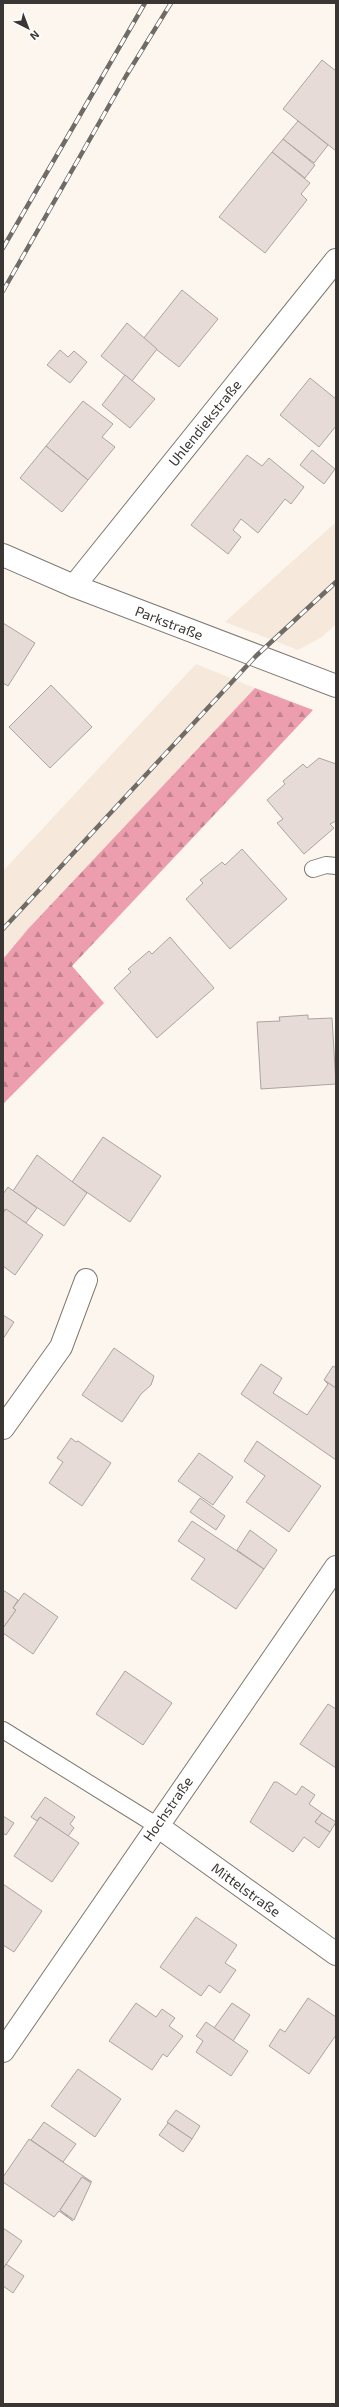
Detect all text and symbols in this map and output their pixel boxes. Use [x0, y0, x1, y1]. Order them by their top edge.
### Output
north arrow [8, 8, 48, 48]
text: N [28, 28, 42, 43]
street label: Uhlendiekstraße [165, 376, 245, 469]
street label: Parkstraße [133, 602, 206, 643]
street label: Hochstraße [139, 1773, 196, 1844]
street label: Mittelstraße [209, 1859, 284, 1920]

